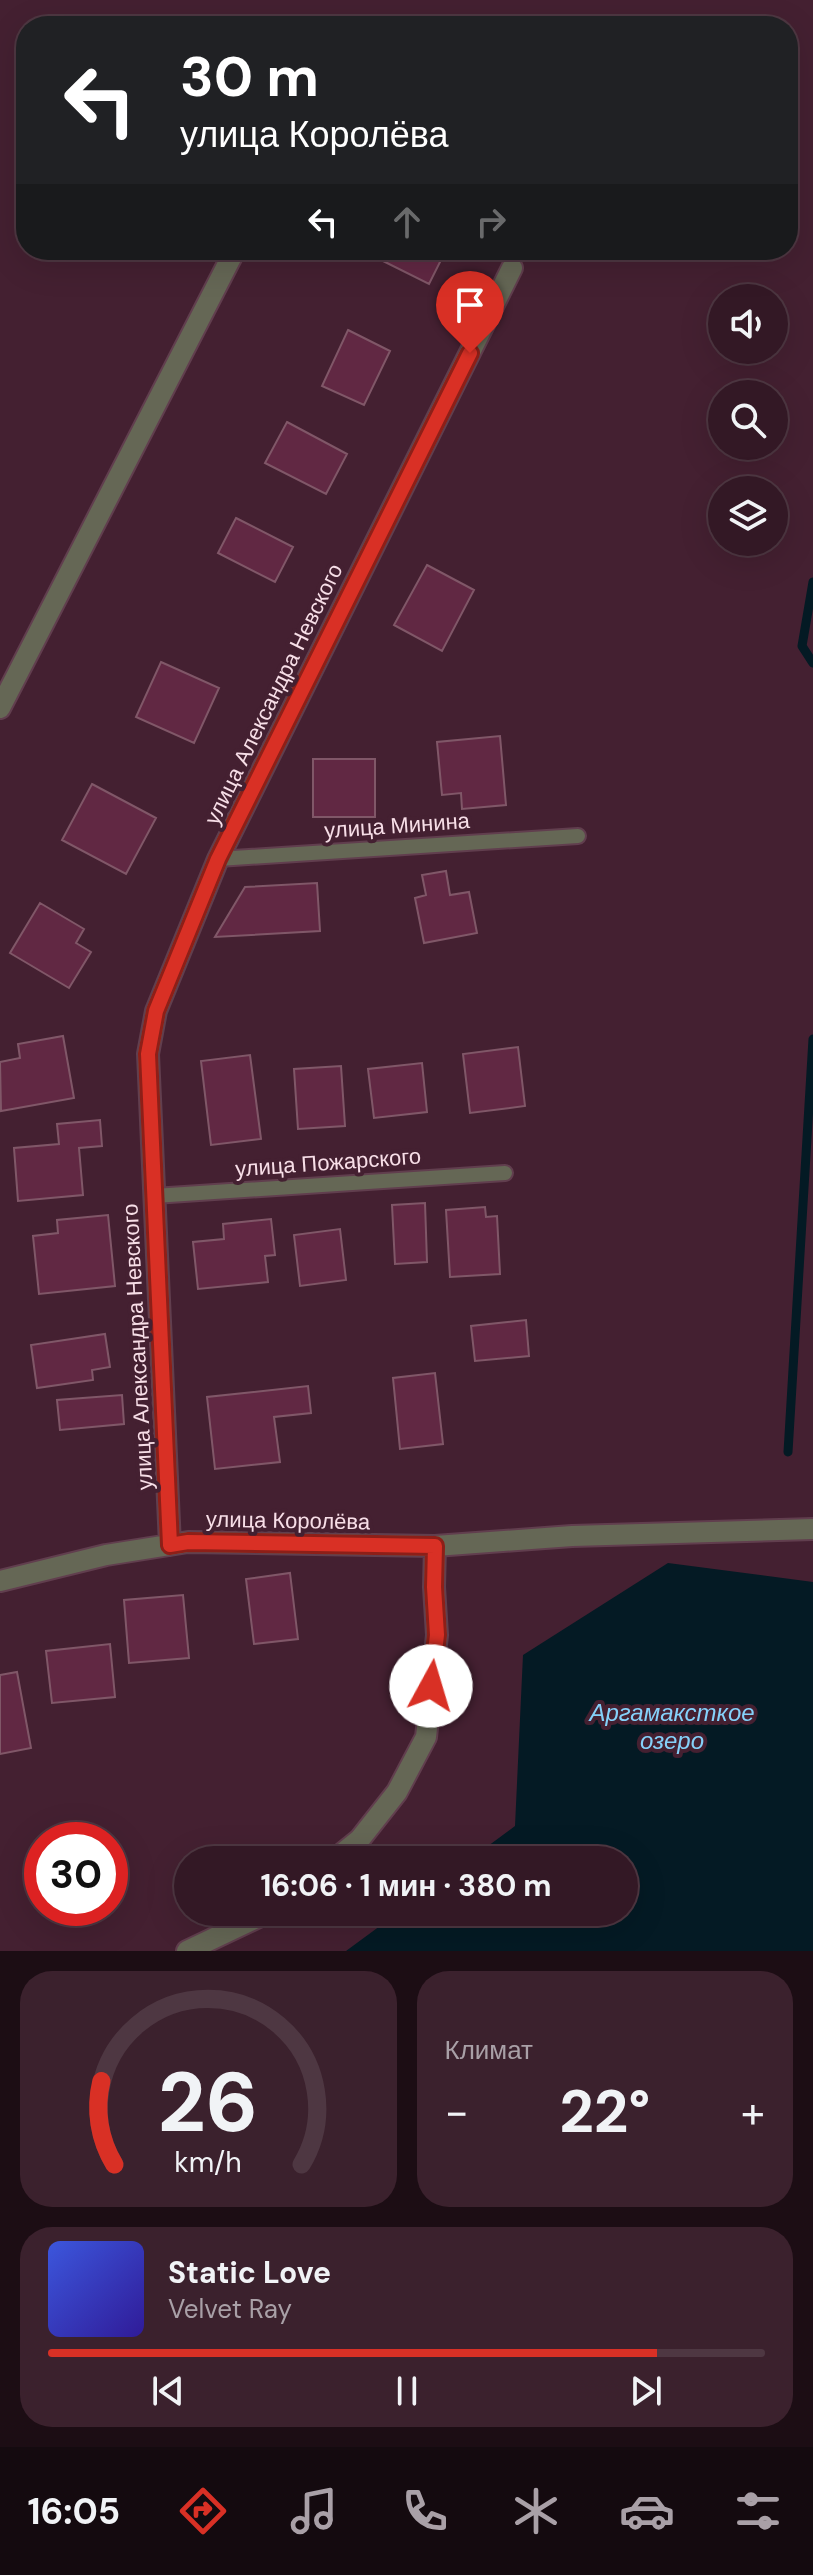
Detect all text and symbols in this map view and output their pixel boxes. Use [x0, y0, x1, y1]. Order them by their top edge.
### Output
text: 30 m [180, 40, 319, 113]
icon: left [48, 48, 152, 152]
text: улица Королёва [180, 111, 449, 158]
icon: left [301, 200, 345, 244]
icon: ahead [385, 200, 429, 244]
icon: right [469, 200, 513, 244]
pin [436, 271, 504, 353]
icon: arrive [448, 283, 492, 327]
map controls [708, 284, 788, 556]
button: sound [708, 284, 788, 364]
button: search [708, 380, 788, 460]
button: layers [708, 476, 788, 556]
street label: улица Александра Невского [198, 559, 349, 830]
street label: улица Минина [323, 806, 472, 845]
street label: улица Пожарского [234, 1142, 422, 1183]
street label: улица Александра Невского [116, 1203, 159, 1491]
street label: улица Королёва [206, 1505, 371, 1536]
position arrow [389, 1644, 473, 1728]
water label: Аргамаксткое озеро [587, 1697, 755, 1756]
speed limit sign: 30 [24, 1822, 128, 1926]
text: 16:06 · 1 мин · 380 m [260, 1866, 552, 1905]
text: Климат [445, 2033, 533, 2067]
text: 26 [158, 2048, 259, 2157]
text: 22° [559, 2072, 650, 2151]
text: − [445, 2083, 469, 2141]
text: + [741, 2083, 765, 2141]
text: km/h [174, 2144, 242, 2181]
text: Static Love [168, 2253, 331, 2292]
text: Velvet Ray [168, 2292, 292, 2326]
icon: previous [146, 2369, 190, 2413]
icon: pause [385, 2369, 429, 2413]
icon: next [624, 2369, 668, 2413]
icon: directions [175, 2483, 231, 2539]
icon: music [286, 2483, 342, 2539]
icon: phone [397, 2483, 453, 2539]
icon: climate [508, 2483, 564, 2539]
icon: car [619, 2483, 675, 2539]
icon: filters [730, 2483, 786, 2539]
text: 16:05 [27, 2488, 120, 2535]

